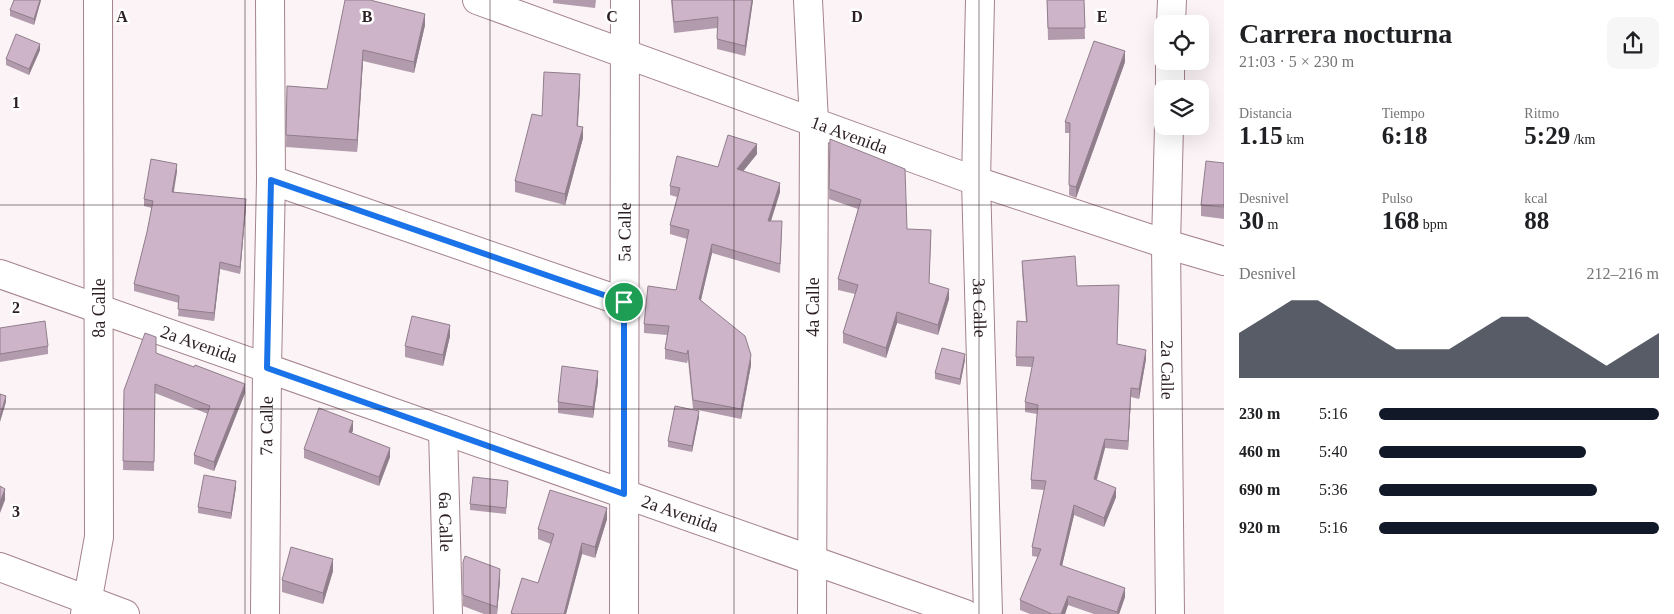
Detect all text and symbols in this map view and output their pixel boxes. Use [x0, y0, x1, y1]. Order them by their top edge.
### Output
text: A [116, 8, 128, 25]
text: B [362, 8, 373, 25]
text: C [606, 8, 618, 25]
text: D [851, 8, 863, 25]
text: E [1097, 8, 1107, 25]
map controls [1154, 15, 1209, 135]
button: locate [1154, 15, 1209, 70]
button: share [1607, 17, 1659, 69]
text: Carrera nocturna [1239, 18, 1452, 49]
text: 21:03 · 5 × 230 m [1239, 53, 1354, 70]
button: layers [1154, 80, 1209, 135]
text: 1 [12, 94, 20, 111]
text: Distancia [1239, 106, 1292, 121]
text: Tiempo [1382, 106, 1425, 121]
text: Ritmo [1524, 106, 1559, 121]
street label: 1a Avenida [808, 112, 890, 158]
text: 1.15 [1239, 122, 1283, 149]
text: 6:18 [1382, 122, 1427, 149]
text: 5:29 [1524, 122, 1570, 149]
text: km [1283, 132, 1304, 147]
text: /km [1570, 132, 1595, 147]
text: Desnivel [1239, 191, 1289, 206]
text: Pulso [1382, 191, 1413, 206]
text: kcal [1524, 191, 1548, 206]
street label: 5a Calle [615, 202, 635, 262]
text: 30 [1239, 207, 1264, 234]
text: 168 [1382, 207, 1419, 234]
text: 88 [1524, 207, 1549, 234]
text: m [1264, 217, 1278, 232]
text: bpm [1419, 217, 1448, 232]
text: Desnivel [1239, 265, 1296, 282]
text: 212–216 m [1587, 265, 1659, 282]
street label: 4a Calle [803, 277, 823, 337]
street label: 8a Calle [89, 278, 109, 338]
street label: 3a Calle [969, 278, 990, 338]
pin [603, 281, 645, 323]
icon: arrive [610, 288, 638, 316]
text: 2 [12, 299, 20, 316]
street label: 2a Avenida [158, 321, 240, 367]
street label: 2a Calle [1157, 340, 1178, 400]
street label: 7a Calle [256, 396, 277, 456]
text: 230 m [1239, 405, 1280, 422]
text: 5:16 [1319, 405, 1347, 422]
text: 460 m [1239, 443, 1280, 460]
text: 5:40 [1319, 443, 1347, 460]
text: 690 m [1239, 481, 1280, 498]
text: 5:36 [1319, 481, 1347, 498]
street label: 2a Avenida [639, 491, 721, 536]
street label: 6a Calle [435, 492, 456, 552]
text: 3 [12, 503, 20, 520]
text: 920 m [1239, 519, 1280, 536]
text: 5:16 [1319, 519, 1347, 536]

